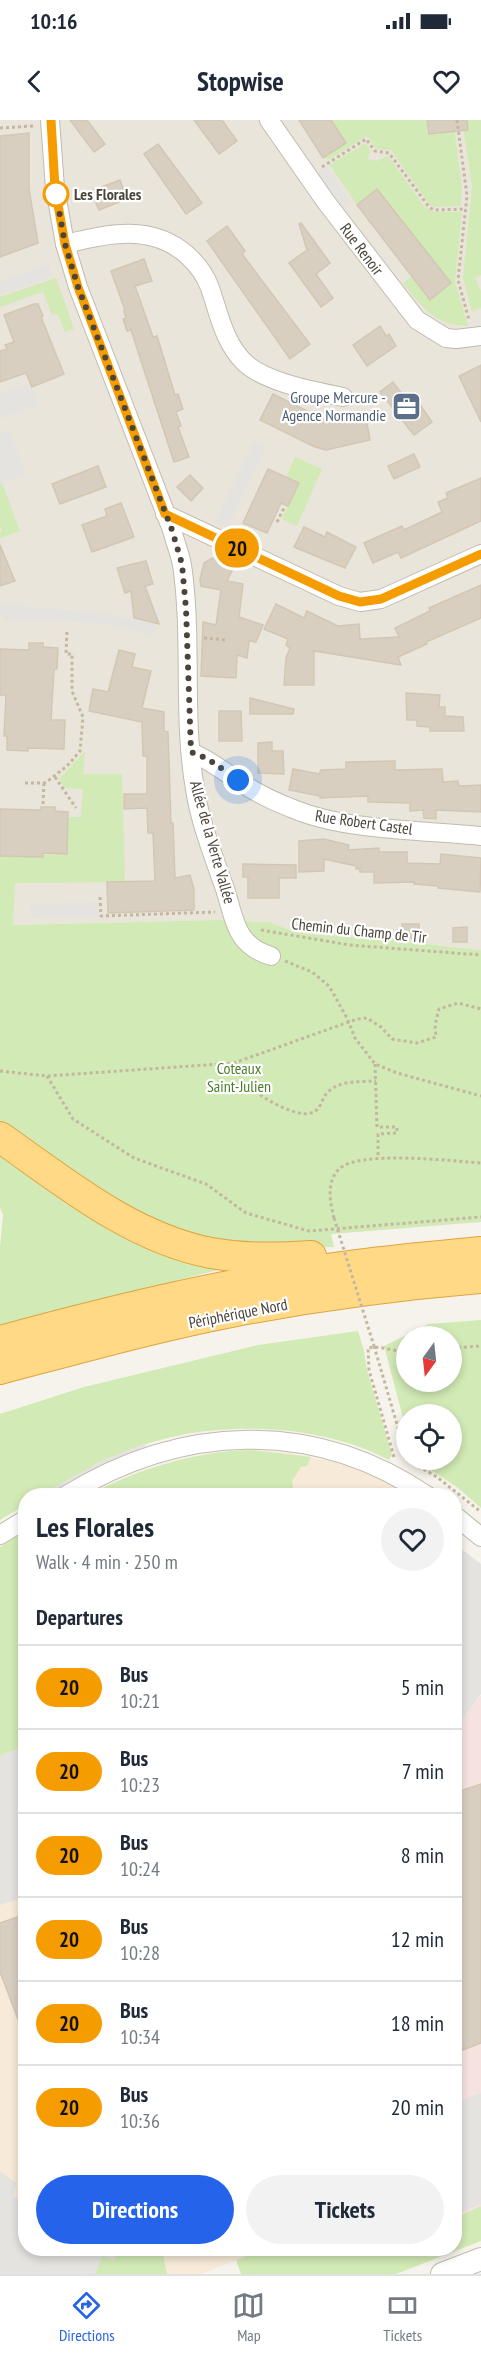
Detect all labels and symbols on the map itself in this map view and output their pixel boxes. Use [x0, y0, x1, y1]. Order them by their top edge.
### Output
marker: Les Florales [43, 181, 69, 207]
place label: Les Florales [74, 184, 142, 204]
street label: Rue Renoir [336, 219, 388, 279]
place label: Groupe Mercure - Agence Normandie [282, 387, 386, 425]
office icon: Groupe Mercure - Agence Normandie [391, 390, 423, 422]
line badge: 20 [210, 528, 264, 568]
your location [223, 765, 253, 795]
street label: Allée de la Verte Vallée [186, 778, 240, 906]
street label: Rue Robert Castel [314, 805, 414, 839]
street label: Chemin du Champ de Tir [291, 913, 428, 947]
park label: Coteaux Saint-Julien [207, 1058, 271, 1096]
street label: Périphérique Nord [187, 1294, 289, 1332]
north arrow [396, 1326, 462, 1392]

